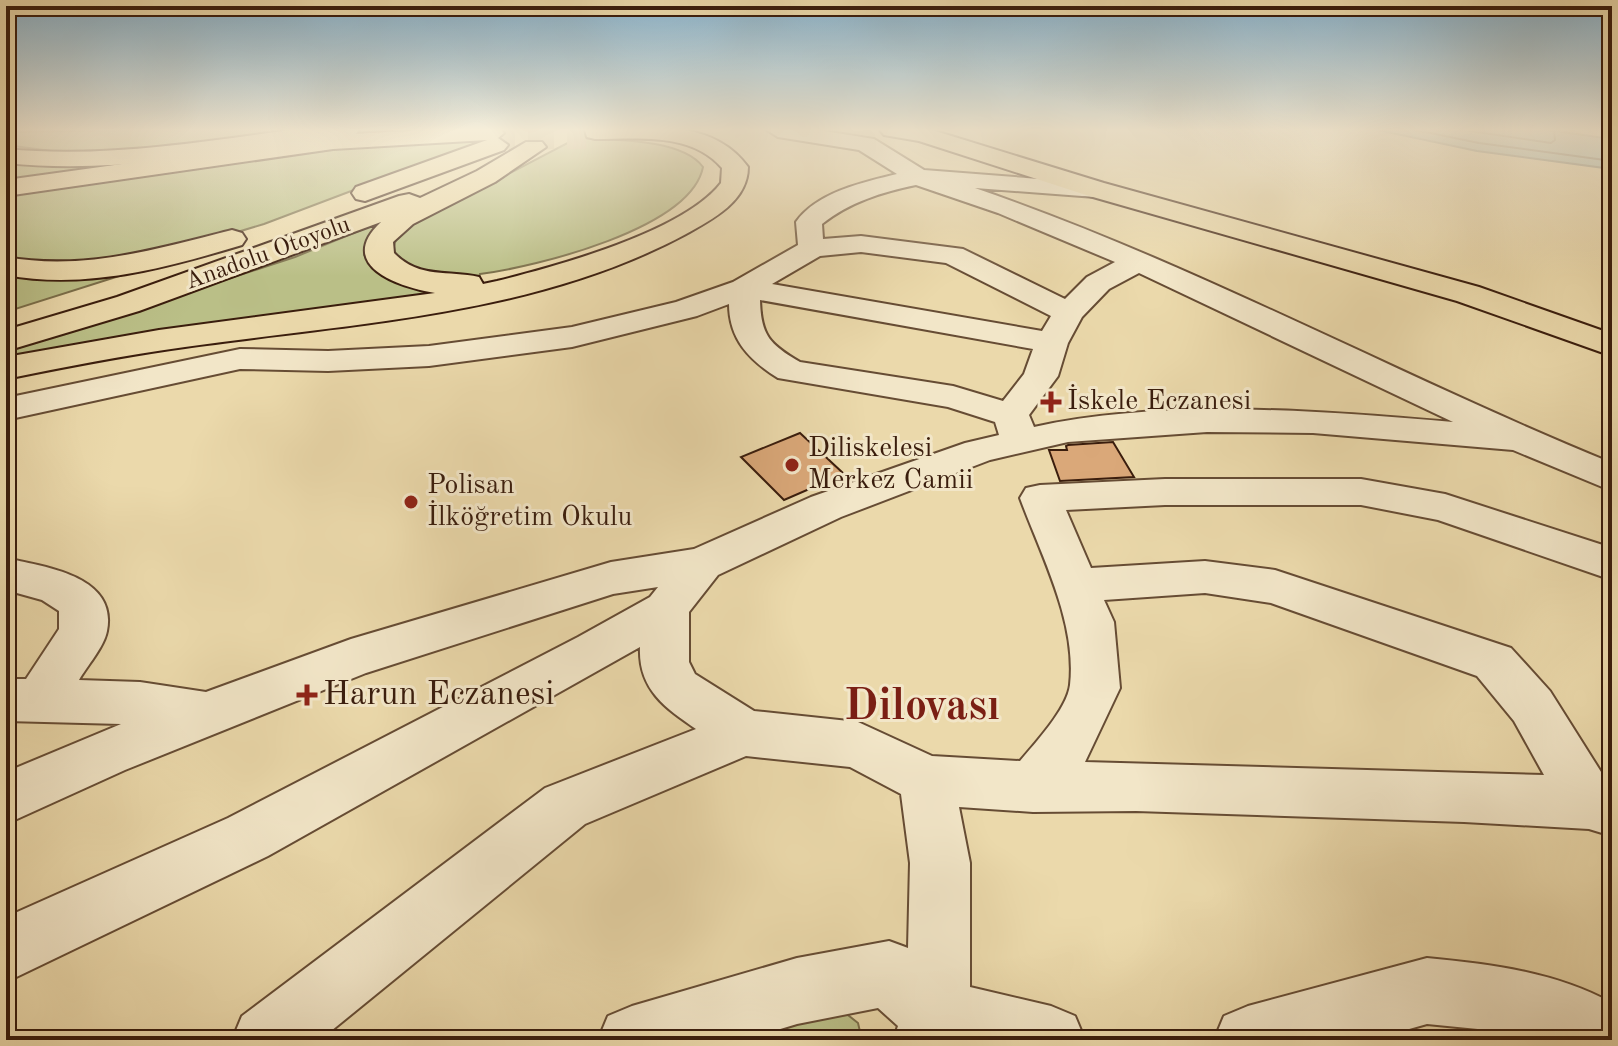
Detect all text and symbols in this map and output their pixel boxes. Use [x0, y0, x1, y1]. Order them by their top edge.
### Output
street label: Anadolu Otoyolu [182, 213, 354, 295]
place label: İskele Eczanesi [1067, 384, 1251, 416]
marker: İskele Eczanesi [1042, 393, 1060, 411]
place label: Diliskelesi Merkez Camii [808, 435, 973, 495]
marker: Diliskelesi Merkez Camii [783, 456, 801, 474]
place label: Polisan İlköğretim Okulu [427, 472, 633, 532]
marker: Polisan İlköğretim Okulu [402, 493, 420, 511]
place label: Harun Eczanesi [323, 678, 555, 712]
district label: Dilovası [844, 685, 1000, 729]
marker: Harun Eczanesi [298, 686, 316, 704]

